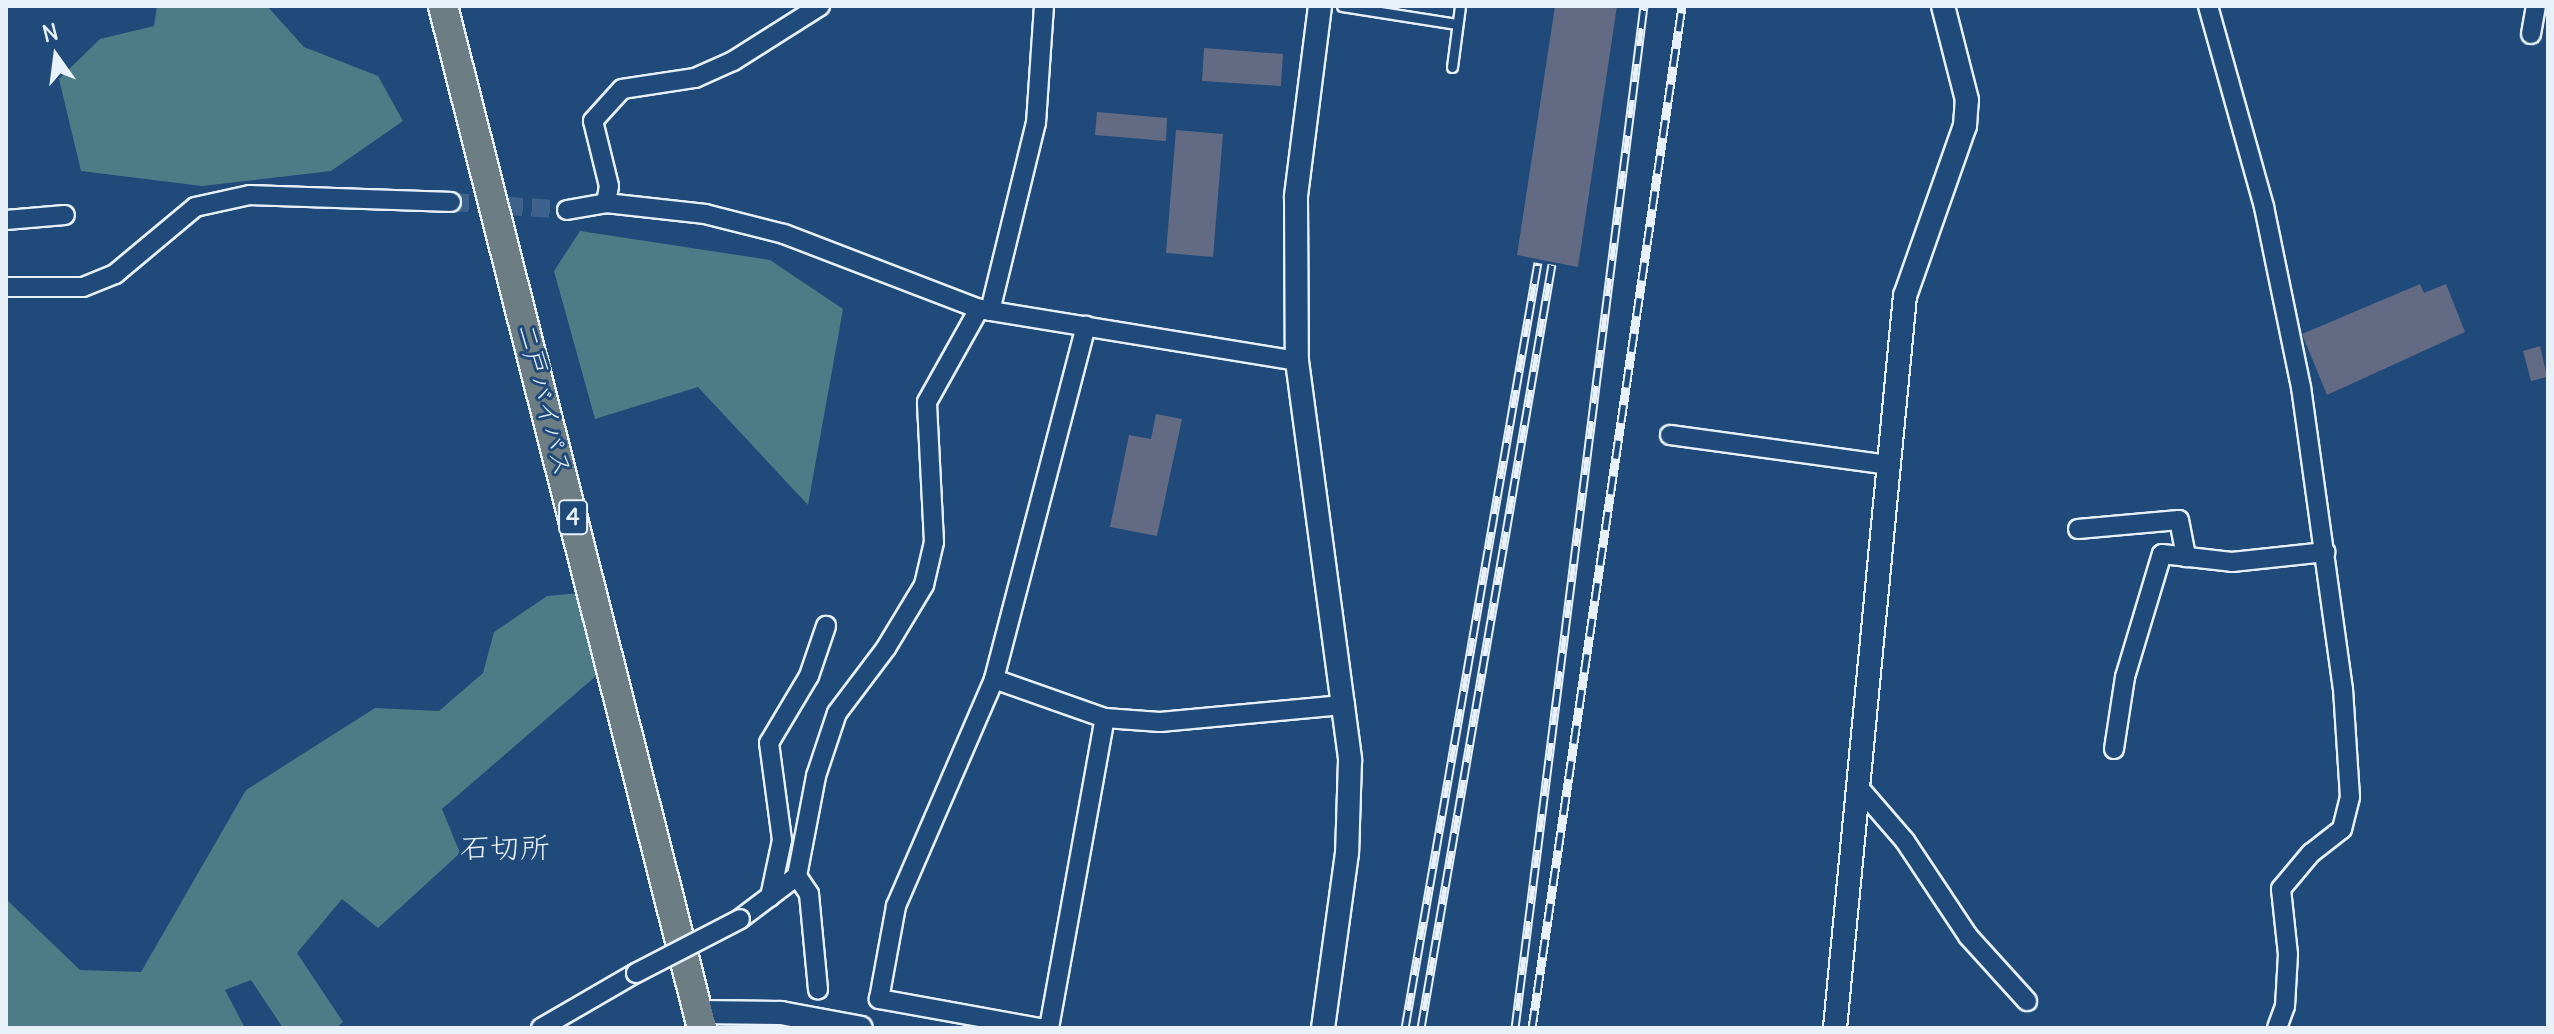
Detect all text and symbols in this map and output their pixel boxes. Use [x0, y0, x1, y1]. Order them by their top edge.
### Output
north arrow [16, 16, 96, 96]
text: N [39, 17, 61, 48]
street label: 二戸バイパス [511, 321, 579, 479]
road number: 4 [557, 497, 589, 537]
district label: 石切所 [460, 829, 550, 865]

